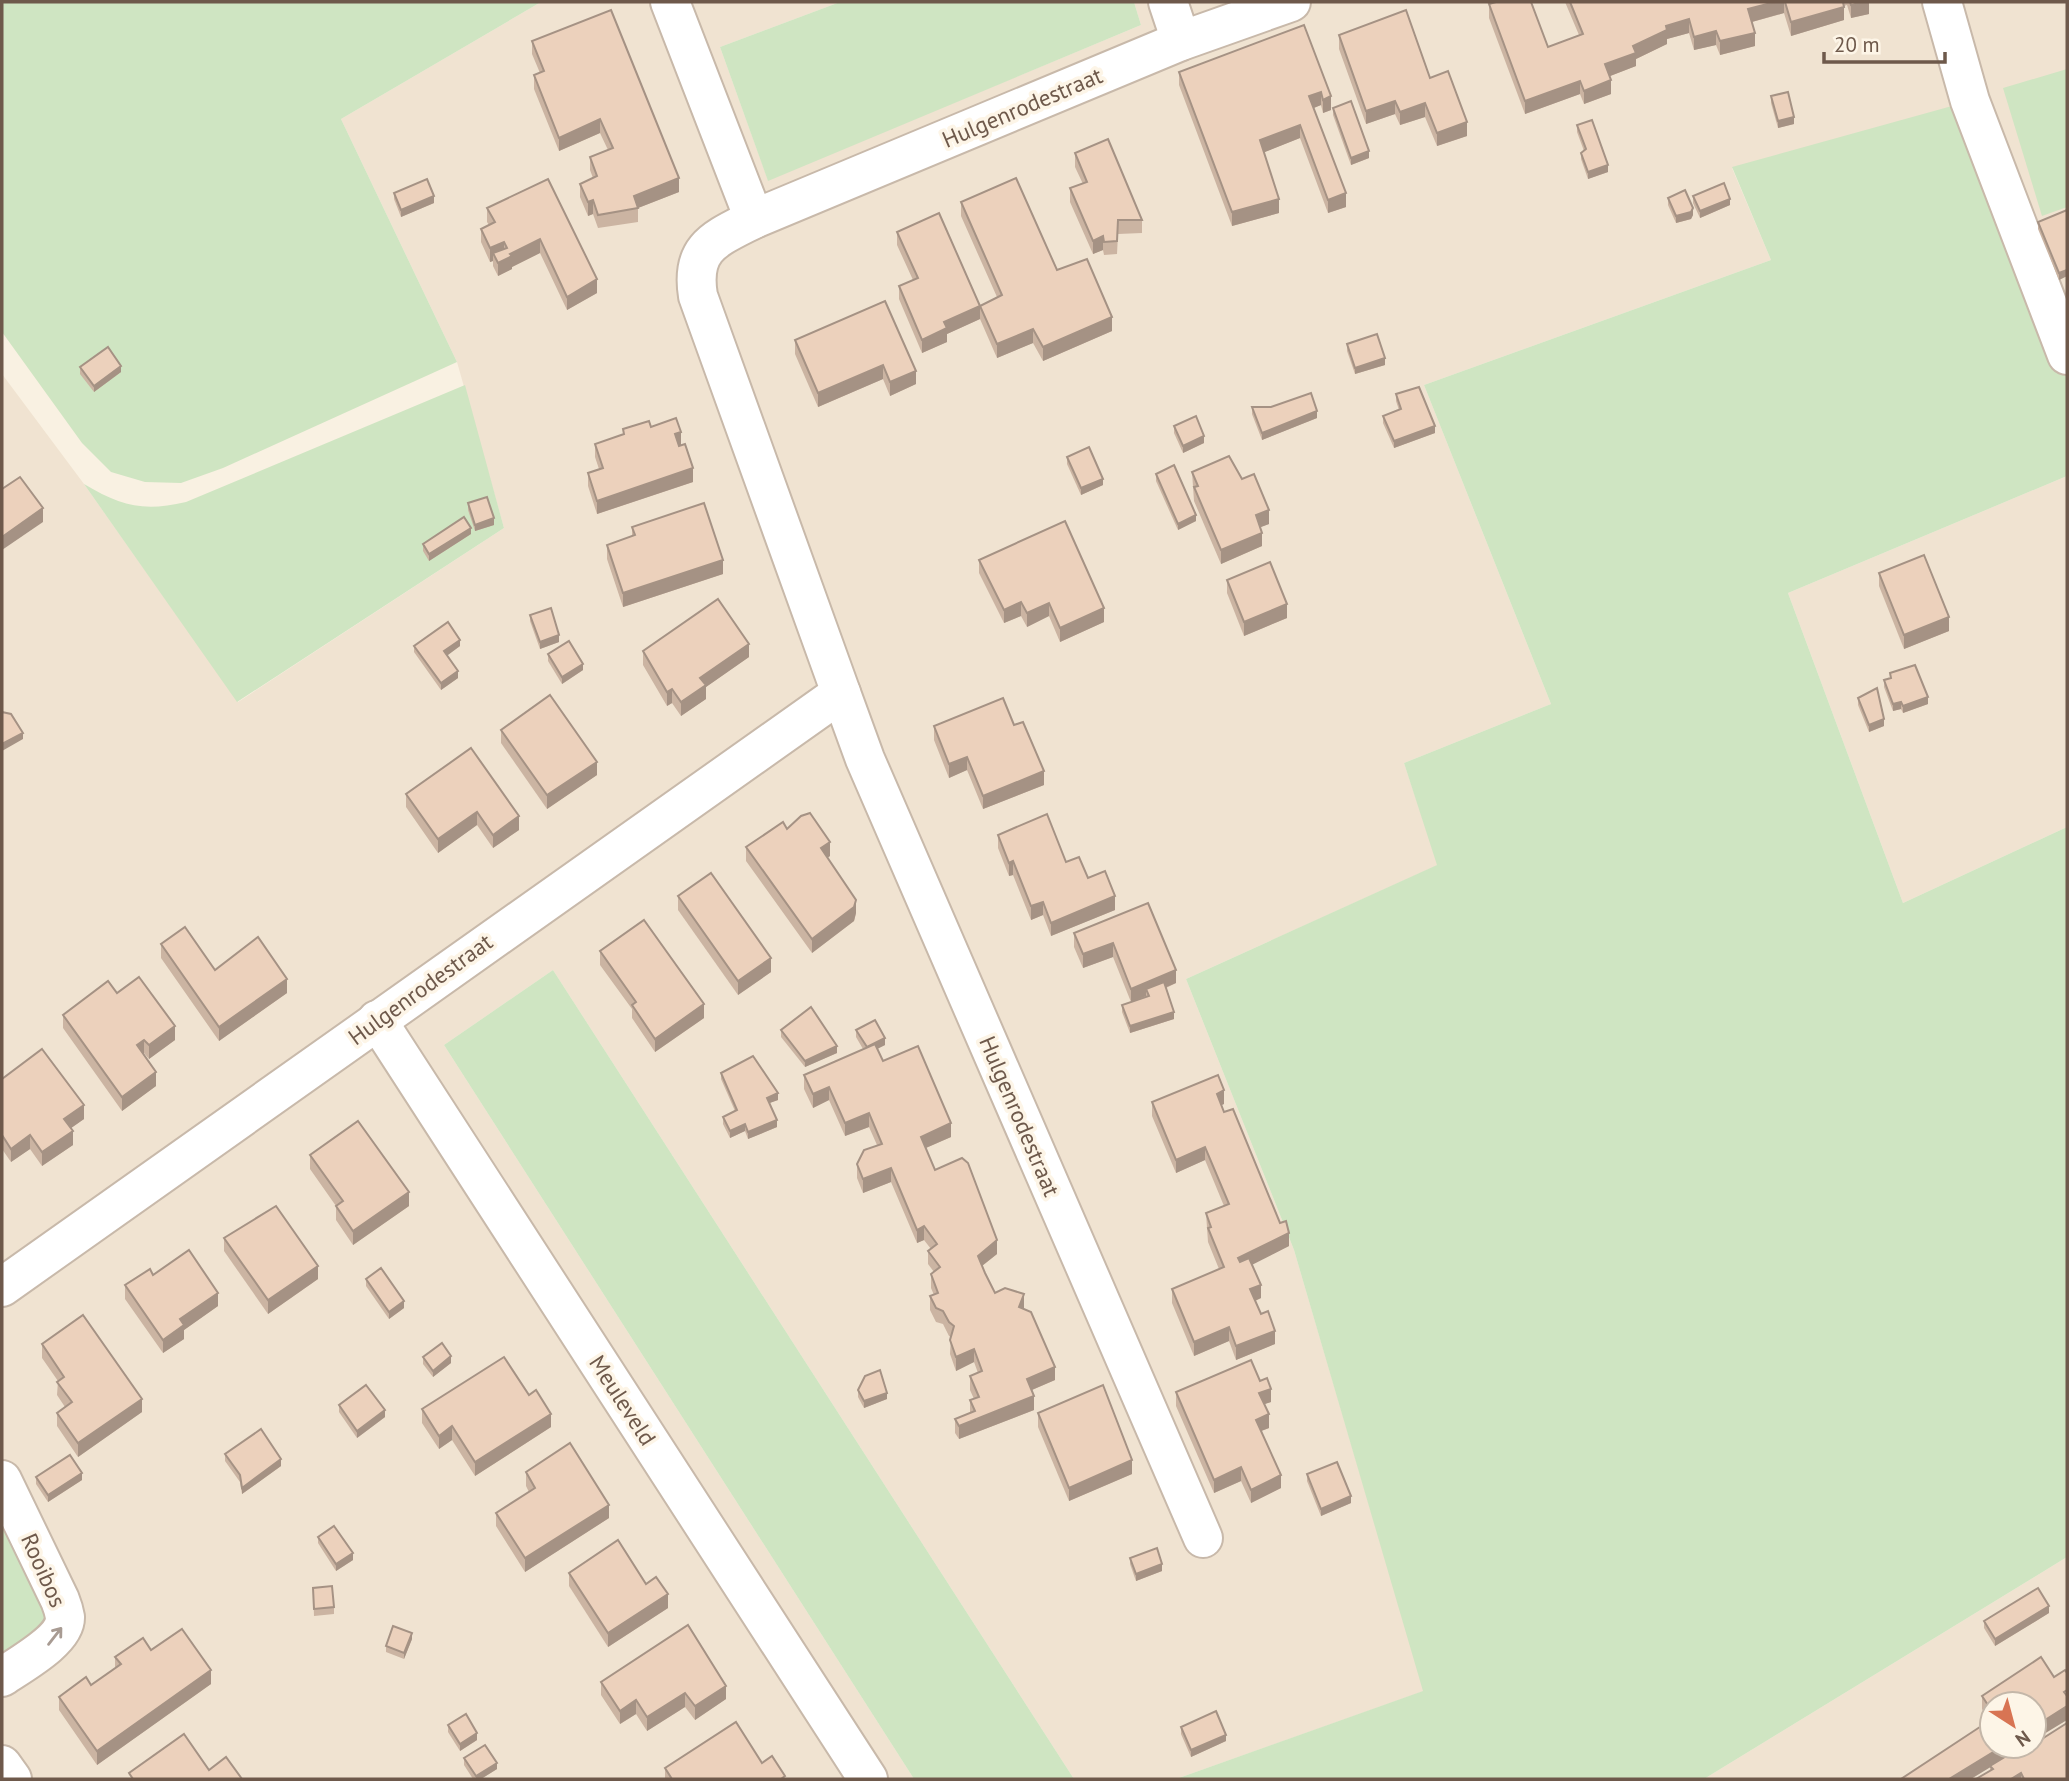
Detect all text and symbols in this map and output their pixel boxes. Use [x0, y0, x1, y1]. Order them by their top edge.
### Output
scale bar [1824, 21, 1945, 65]
text: 20 m [1834, 31, 1880, 58]
street label: Hulgenrodestraat [937, 60, 1107, 154]
street label: Hulgenrodestraat [342, 927, 498, 1051]
street label: Hulgenrodestraat [973, 1031, 1067, 1201]
street label: Meuleveld [583, 1349, 663, 1451]
street label: Rooibos [15, 1529, 73, 1611]
one-way arrow [47, 1627, 62, 1645]
north arrow [1978, 1690, 2048, 1760]
text: N [2011, 1725, 2035, 1752]

